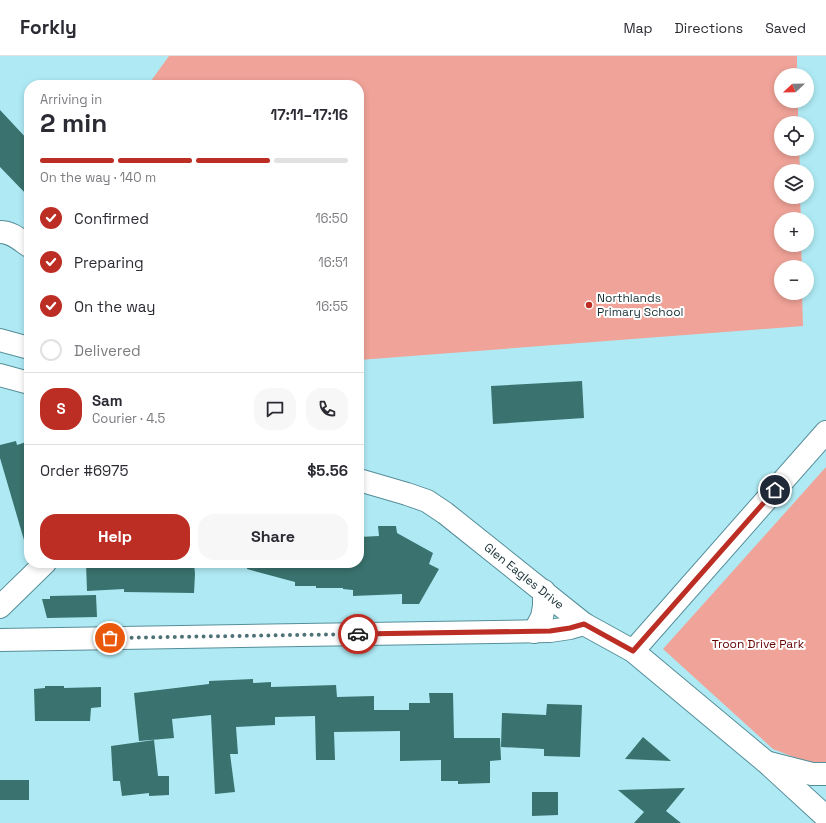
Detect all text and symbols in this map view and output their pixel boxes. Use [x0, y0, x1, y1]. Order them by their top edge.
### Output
text: Forkly [20, 15, 77, 40]
text: Map [623, 19, 653, 37]
text: Directions [675, 19, 743, 37]
text: Saved [765, 19, 806, 37]
north arrow [774, 68, 814, 108]
map controls [774, 68, 814, 300]
text: Arriving in [40, 91, 102, 108]
text: 17:11–17:16 [271, 105, 348, 124]
text: 2 min [40, 106, 107, 140]
button: locate [774, 116, 814, 156]
button: layers [774, 164, 814, 204]
text: On the way · 140 m [40, 169, 156, 186]
icon: check [40, 207, 62, 229]
text: Confirmed [74, 209, 149, 228]
text: 16:50 [315, 210, 348, 227]
button: + [774, 212, 814, 252]
icon: check [40, 251, 62, 273]
text: Preparing [74, 253, 144, 272]
text: 16:51 [318, 254, 348, 271]
button: − [774, 260, 814, 300]
place label: Northlands Primary School [597, 290, 684, 320]
icon: check [40, 295, 62, 317]
text: On the way [74, 297, 155, 316]
text: 16:55 [316, 298, 348, 315]
marker: Northlands Primary School [584, 300, 594, 310]
text: Delivered [74, 341, 141, 360]
button: chat [254, 388, 296, 430]
button: phone [306, 388, 348, 430]
text: Sam [92, 391, 123, 410]
text: S [56, 399, 66, 418]
text: Courier · 4.5 [92, 410, 165, 427]
text: Order #6975 [40, 461, 128, 480]
text: $5.56 [307, 461, 348, 480]
pin [758, 473, 792, 507]
icon: home [764, 479, 786, 501]
button: Help [40, 514, 190, 560]
button: Share [198, 514, 348, 560]
street label: Glen Eagles Drive [481, 539, 567, 613]
courier [338, 614, 378, 654]
pin [93, 621, 127, 655]
icon: car [347, 623, 369, 645]
icon: bag [99, 627, 121, 649]
park label: Troon Drive Park [712, 636, 805, 652]

